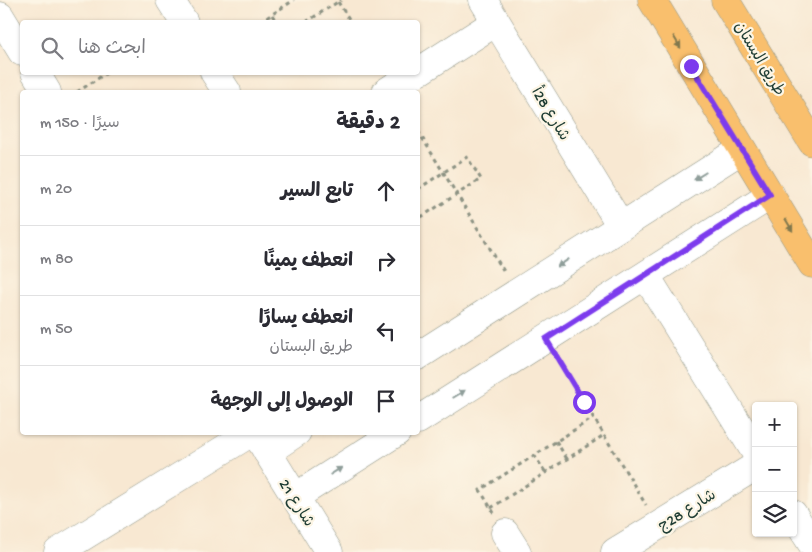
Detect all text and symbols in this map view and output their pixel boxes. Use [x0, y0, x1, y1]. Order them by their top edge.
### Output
street label: طريق البستان [728, 19, 788, 100]
search box [20, 20, 420, 75]
icon: search [38, 34, 66, 62]
one-way arrow [672, 35, 681, 48]
text: ابحث هنا [78, 38, 146, 61]
route end [680, 55, 703, 78]
street label: شارع 28أ [526, 84, 574, 145]
text: 2 دقيقة [336, 112, 400, 137]
text: سيرًا · 150 m [40, 115, 120, 134]
one-way arrow [693, 171, 707, 180]
icon: ahead [372, 177, 400, 205]
text: 20 m [40, 181, 72, 200]
text: تابع السير [281, 181, 353, 204]
one-way arrow [784, 219, 793, 232]
icon: right [372, 247, 400, 275]
text: 80 m [40, 251, 73, 270]
text: انعطف يمينًا [264, 251, 353, 274]
one-way arrow [556, 258, 570, 268]
text: انعطف يسارًا [259, 308, 353, 331]
icon: left [372, 317, 400, 345]
text: 50 m [40, 321, 73, 340]
text: طريق البستان [270, 339, 353, 358]
icon: arrive [372, 387, 400, 415]
one-way arrow [452, 389, 465, 398]
text: الوصول إلى الوجهة [210, 391, 353, 414]
route start [573, 391, 596, 414]
map controls [752, 402, 797, 537]
button: + [752, 402, 797, 447]
button: − [752, 447, 797, 492]
one-way arrow [330, 466, 343, 475]
street label: شارع 21 [273, 476, 317, 531]
street label: شارع 28ج [655, 487, 720, 537]
button: layers [752, 492, 797, 537]

